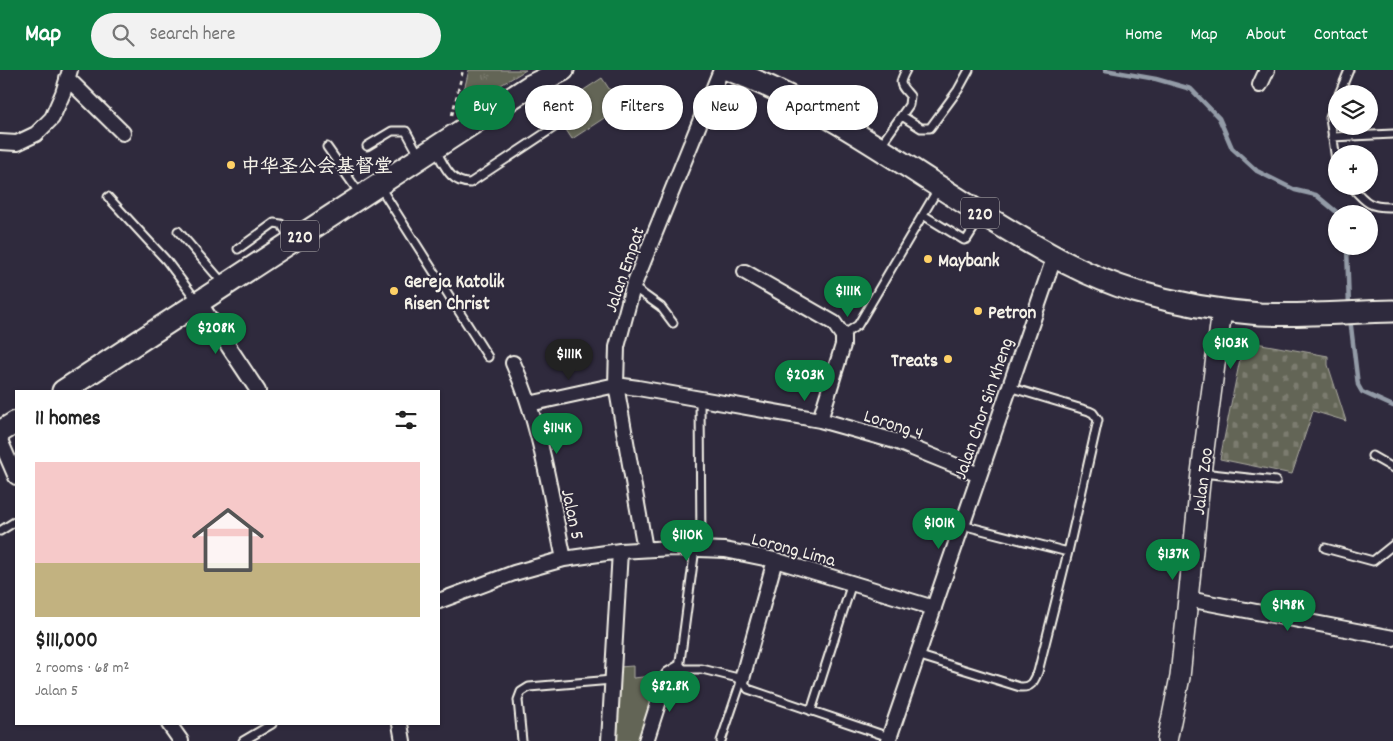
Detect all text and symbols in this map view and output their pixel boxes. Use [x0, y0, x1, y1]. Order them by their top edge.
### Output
search box [91, 13, 441, 58]
text: Map [25, 18, 61, 52]
icon: search [109, 21, 137, 49]
text: Search here [149, 22, 235, 49]
text: Home [1125, 23, 1162, 48]
text: Map [1190, 23, 1218, 48]
text: About [1246, 23, 1286, 48]
text: Contact [1314, 23, 1368, 48]
chip: Buy [455, 85, 515, 130]
chip: Rent [525, 85, 592, 130]
chip: Filters [602, 85, 683, 130]
chip: New [693, 85, 757, 130]
chip: Apartment [767, 85, 878, 130]
map controls [1328, 85, 1378, 255]
button: layers [1328, 85, 1378, 135]
button: + [1328, 145, 1378, 195]
place label: 中华圣公会基督堂 [241, 155, 393, 182]
marker: 中华圣公会基督堂 [225, 159, 237, 171]
road number: 220 [961, 198, 999, 228]
button: − [1328, 205, 1378, 255]
road number: 220 [281, 220, 319, 252]
street label: Jalan Empat [599, 224, 654, 316]
place label: Maybank [938, 249, 1000, 276]
marker: Maybank [922, 253, 934, 265]
place label: Gereja Katolik Risen Christ [404, 270, 505, 319]
pin: $111K [813, 276, 883, 318]
text: $111K [835, 280, 861, 303]
marker: Gereja Katolik Risen Christ [388, 285, 400, 297]
place label: Petron [988, 301, 1037, 328]
marker: Petron [972, 305, 984, 317]
pin: $208K [181, 312, 251, 355]
text: $208K [197, 317, 235, 340]
pin: $103K [1196, 328, 1266, 370]
text: $103K [1214, 332, 1248, 355]
street label: Jalan Chor Sin Kheng [948, 335, 1022, 484]
pin: $111K [534, 338, 604, 381]
text: $111K [556, 343, 582, 366]
place label: Treats [891, 349, 938, 376]
marker: Treats [942, 353, 954, 365]
pin: $203K [770, 360, 840, 402]
text: $203K [786, 364, 824, 387]
street label: Lorong 4 [860, 404, 926, 449]
text: 11 homes [35, 405, 100, 435]
icon: filters [392, 406, 420, 434]
pin: $114K [522, 412, 592, 455]
text: $114K [542, 417, 572, 440]
street label: Jalan Zoo [1187, 446, 1222, 517]
street label: Jalan 5 [552, 487, 589, 543]
icon: home [183, 495, 273, 585]
pin: $101K [904, 508, 974, 550]
text: $101K [923, 512, 955, 535]
pin: $110K [652, 520, 722, 562]
text: $110K [671, 524, 703, 547]
street label: Lorong Lima [748, 527, 839, 576]
pin: $137K [1138, 538, 1208, 581]
text: $137K [1157, 543, 1189, 566]
pin: $198K [1253, 590, 1323, 632]
text: $198K [1272, 594, 1304, 617]
text: $111,000 [35, 627, 98, 657]
text: 2 rooms · 68 m² [35, 657, 129, 680]
pin: $82.8K [629, 670, 711, 713]
text: $82.8K [651, 675, 689, 698]
text: Jalan 5 [35, 680, 78, 703]

